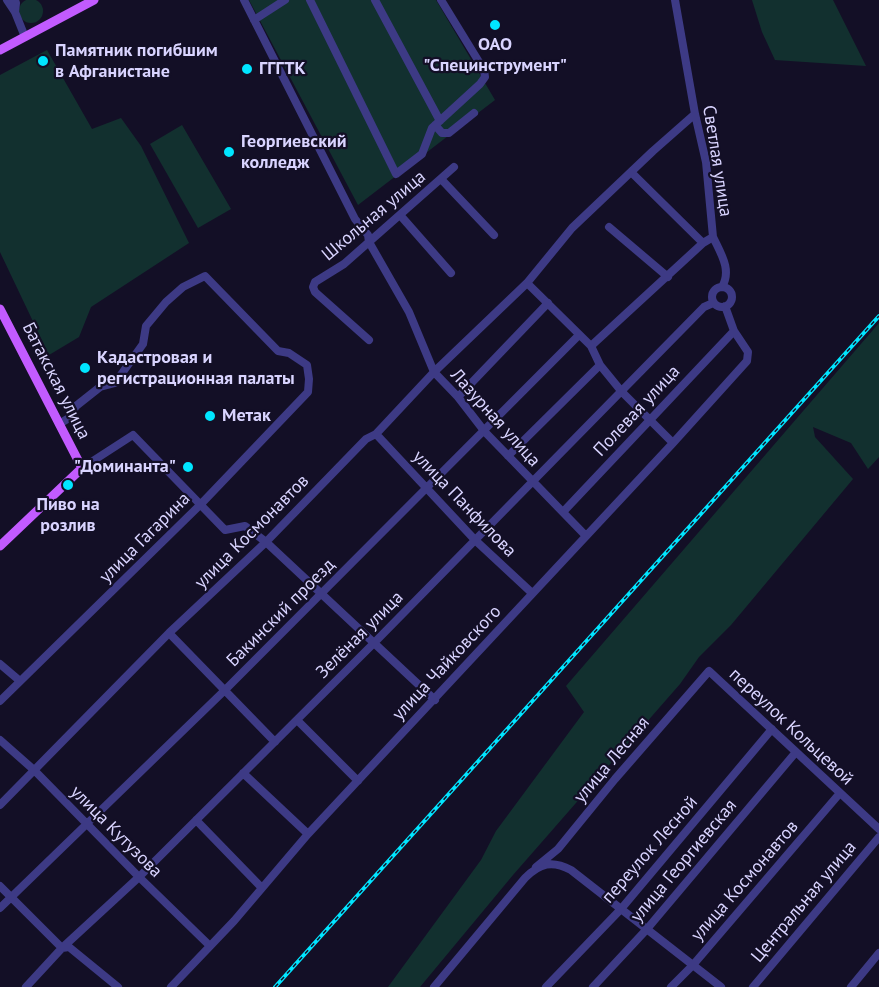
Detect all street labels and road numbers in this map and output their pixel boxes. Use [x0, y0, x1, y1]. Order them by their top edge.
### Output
street label: Светлая улица [698, 104, 736, 218]
street label: Школьная улица [318, 166, 430, 266]
street label: Батакская улица [17, 319, 95, 443]
street label: Полевая улица [589, 361, 685, 461]
street label: Лазурная улица [445, 365, 545, 471]
street label: улица Панфилова [408, 446, 520, 562]
street label: улица Космонавтов [190, 470, 314, 594]
street label: улица Гагарина [95, 488, 195, 588]
street label: Бакинский проезд [222, 554, 340, 672]
street label: Зелёная улица [312, 587, 408, 683]
street label: улица Чайковского [388, 601, 506, 725]
street label: переулок Кольцевой [724, 664, 858, 790]
street label: улица Лесная [570, 712, 654, 808]
street label: улица Кутузова [66, 782, 166, 882]
street label: переулок Лесной [598, 792, 702, 908]
street label: улица Георгиевская [626, 795, 742, 927]
street label: улица Космонавтов [687, 816, 803, 946]
street label: Центральная улица [747, 837, 861, 967]

